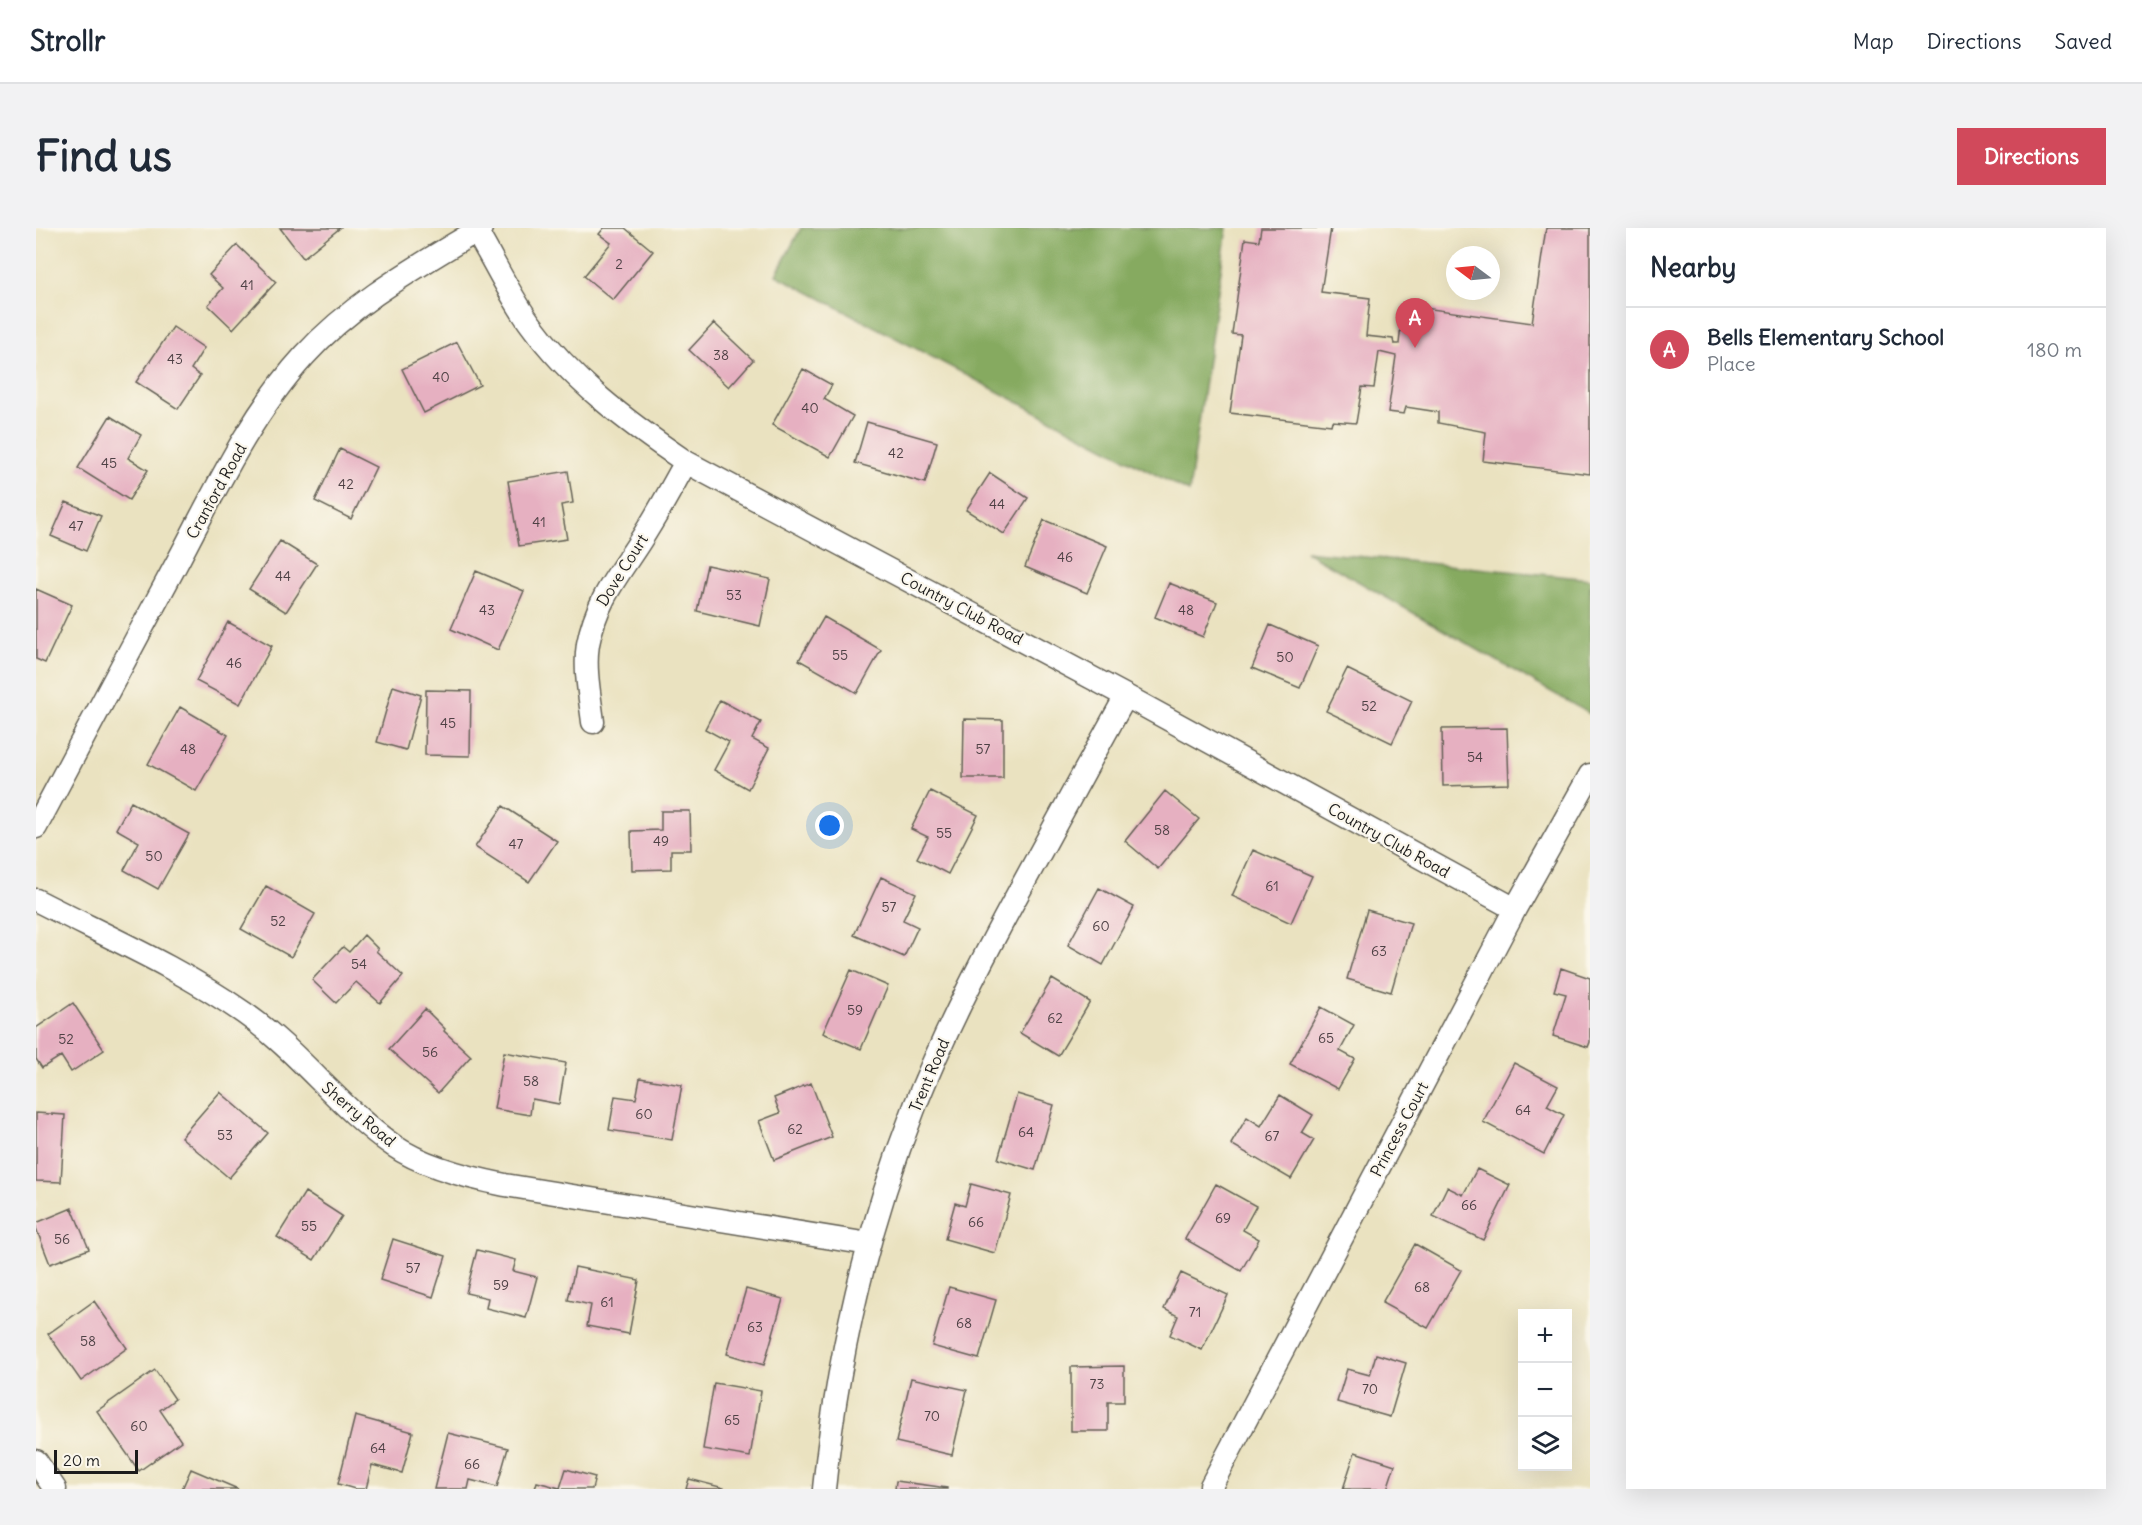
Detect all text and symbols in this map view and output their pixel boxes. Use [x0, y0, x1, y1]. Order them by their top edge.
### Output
text: Strollr [30, 23, 105, 59]
text: Map [1853, 28, 1894, 55]
text: Directions [1927, 28, 2021, 55]
text: Saved [2054, 28, 2112, 55]
button: Directions [1957, 128, 2106, 185]
text: Find us [36, 130, 172, 182]
north arrow [1446, 246, 1500, 300]
text: Nearby [1650, 251, 1736, 284]
house number: 2 [615, 255, 623, 273]
house number: 41 [240, 276, 254, 294]
pin: A [1396, 298, 1434, 348]
text: Bells Elementary School [1707, 323, 1944, 351]
text: A [1663, 337, 1676, 362]
text: 180 m [2027, 337, 2082, 362]
house number: 38 [713, 346, 729, 364]
house number: 43 [167, 350, 183, 368]
text: Place [1707, 351, 1755, 376]
house number: 40 [432, 368, 450, 386]
house number: 40 [801, 399, 819, 417]
street label: Cranford Road [182, 440, 250, 542]
house number: 42 [888, 444, 904, 462]
house number: 45 [101, 454, 117, 472]
house number: 42 [338, 475, 354, 493]
house number: 44 [989, 495, 1005, 513]
house number: 41 [532, 513, 546, 531]
house number: 47 [69, 517, 84, 535]
street label: Dove Court [592, 530, 652, 610]
house number: 46 [1057, 548, 1073, 566]
house number: 44 [275, 567, 291, 585]
street label: Country Club Road [897, 567, 1027, 649]
house number: 53 [726, 586, 742, 604]
house number: 43 [479, 601, 495, 619]
house number: 48 [1178, 601, 1194, 619]
house number: 55 [832, 646, 848, 664]
house number: 50 [1276, 648, 1294, 666]
house number: 46 [226, 654, 242, 672]
house number: 52 [1361, 697, 1377, 715]
house number: 45 [440, 714, 456, 732]
house number: 48 [180, 740, 196, 758]
house number: 57 [976, 740, 991, 758]
house number: 54 [1467, 748, 1483, 766]
street label: Country Club Road [1325, 798, 1453, 882]
your location [815, 811, 844, 840]
house number: 58 [1154, 821, 1170, 839]
house number: 55 [936, 824, 952, 842]
house number: 49 [653, 832, 669, 850]
house number: 47 [509, 835, 524, 853]
house number: 50 [145, 847, 163, 865]
house number: 61 [1265, 877, 1279, 895]
house number: 57 [882, 898, 897, 916]
house number: 52 [270, 912, 286, 930]
house number: 60 [1092, 917, 1110, 935]
house number: 63 [1371, 942, 1387, 960]
house number: 54 [351, 955, 367, 973]
house number: 59 [847, 1001, 863, 1019]
house number: 62 [1047, 1009, 1063, 1027]
house number: 65 [1318, 1029, 1334, 1047]
house number: 52 [58, 1030, 74, 1048]
street label: Trent Road [905, 1035, 953, 1115]
house number: 56 [422, 1043, 438, 1061]
house number: 58 [523, 1072, 539, 1090]
street label: Sherry Road [318, 1077, 400, 1151]
street label: Princess Court [1366, 1078, 1433, 1180]
house number: 64 [1515, 1101, 1531, 1119]
house number: 60 [635, 1105, 653, 1123]
house number: 62 [787, 1120, 803, 1138]
house number: 64 [1018, 1123, 1034, 1141]
house number: 53 [217, 1126, 233, 1144]
house number: 67 [1265, 1127, 1280, 1145]
house number: 66 [1461, 1196, 1477, 1214]
house number: 69 [1215, 1209, 1231, 1227]
house number: 66 [968, 1213, 984, 1231]
house number: 55 [301, 1217, 317, 1235]
house number: 56 [54, 1230, 70, 1248]
house number: 57 [406, 1259, 421, 1277]
house number: 59 [493, 1276, 509, 1294]
house number: 68 [1414, 1278, 1430, 1296]
house number: 61 [600, 1293, 614, 1311]
house number: 71 [1189, 1303, 1201, 1321]
map controls [1518, 1309, 1572, 1471]
button: + [1518, 1309, 1572, 1363]
house number: 68 [956, 1314, 972, 1332]
house number: 63 [747, 1318, 763, 1336]
house number: 58 [80, 1332, 96, 1350]
button: − [1518, 1363, 1572, 1417]
house number: 73 [1090, 1375, 1104, 1393]
house number: 70 [1362, 1380, 1378, 1398]
house number: 70 [924, 1407, 940, 1425]
house number: 65 [724, 1411, 740, 1429]
house number: 60 [130, 1417, 148, 1435]
button: layers [1518, 1417, 1572, 1471]
house number: 64 [370, 1439, 386, 1457]
scale bar [54, 1447, 138, 1474]
text: 20 m [63, 1450, 100, 1470]
house number: 66 [464, 1455, 480, 1473]

